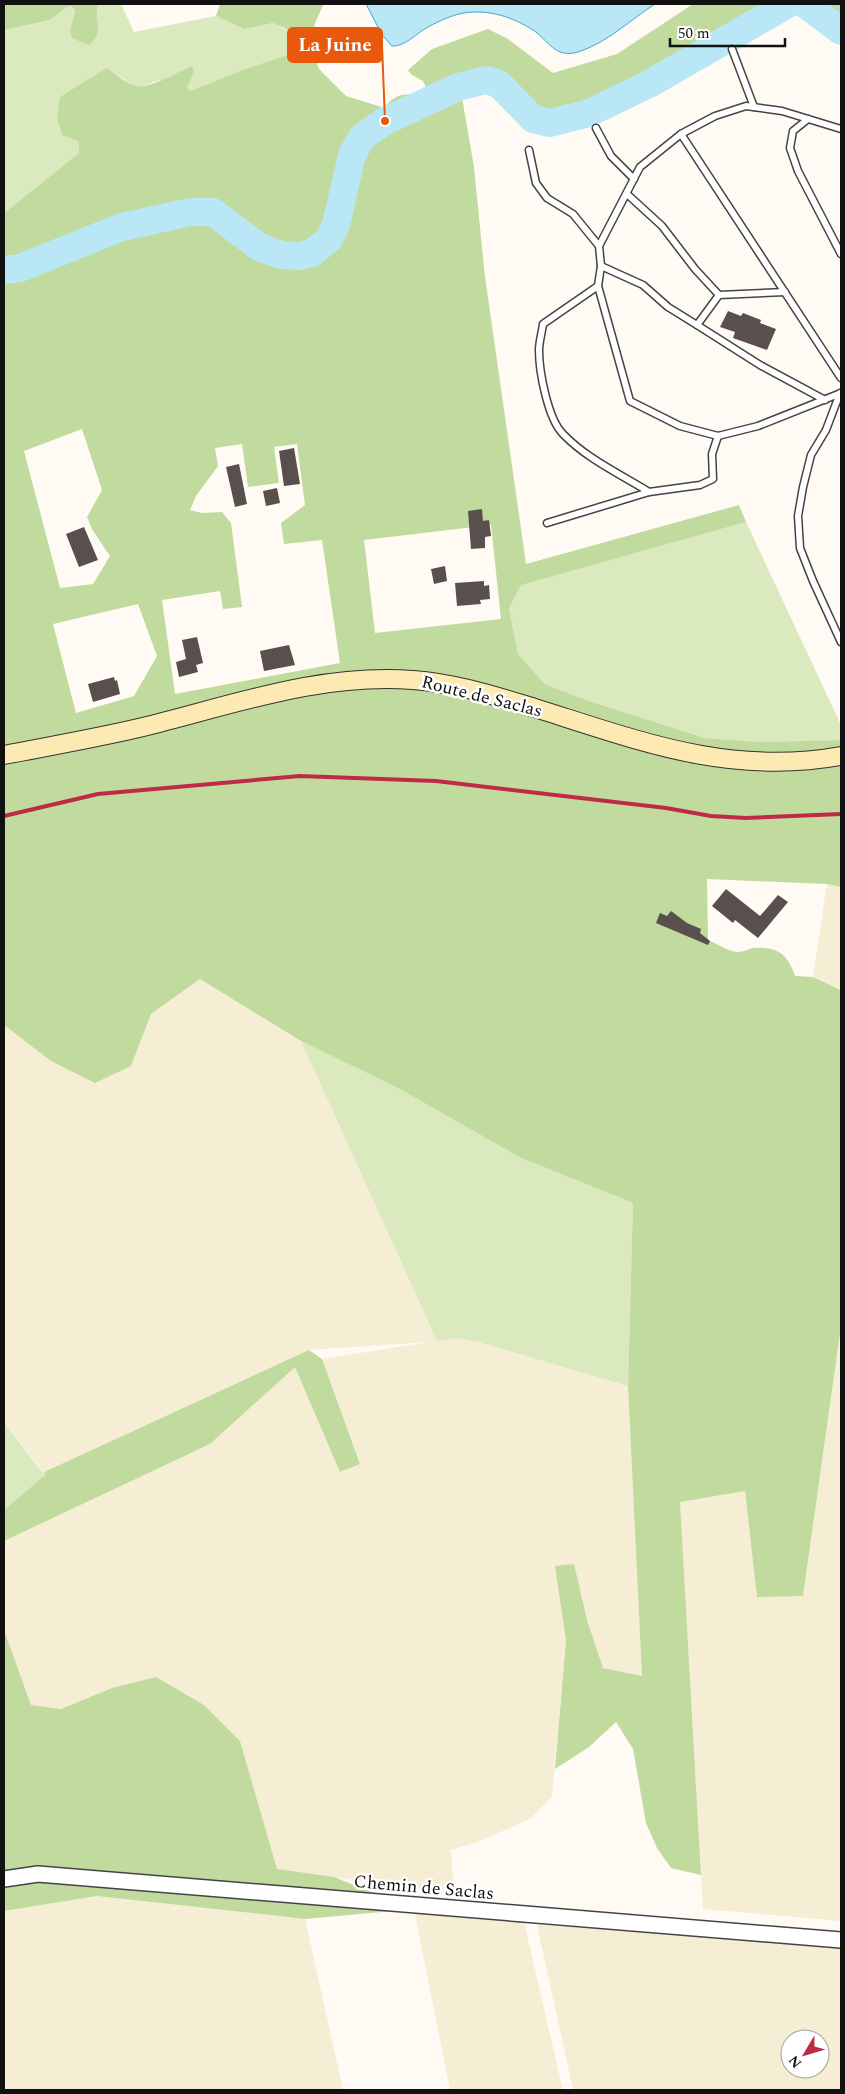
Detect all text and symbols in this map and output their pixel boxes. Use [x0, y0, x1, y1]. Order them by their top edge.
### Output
scale bar [670, 15, 785, 47]
text: 50 m [678, 22, 710, 45]
callout: La Juine [288, 28, 382, 62]
text: La Juine [298, 31, 372, 60]
street label: Route de Saclas [419, 668, 545, 725]
street label: Chemin de Saclas [353, 1868, 495, 1907]
north arrow [780, 2029, 830, 2079]
text: N [783, 2051, 807, 2073]

